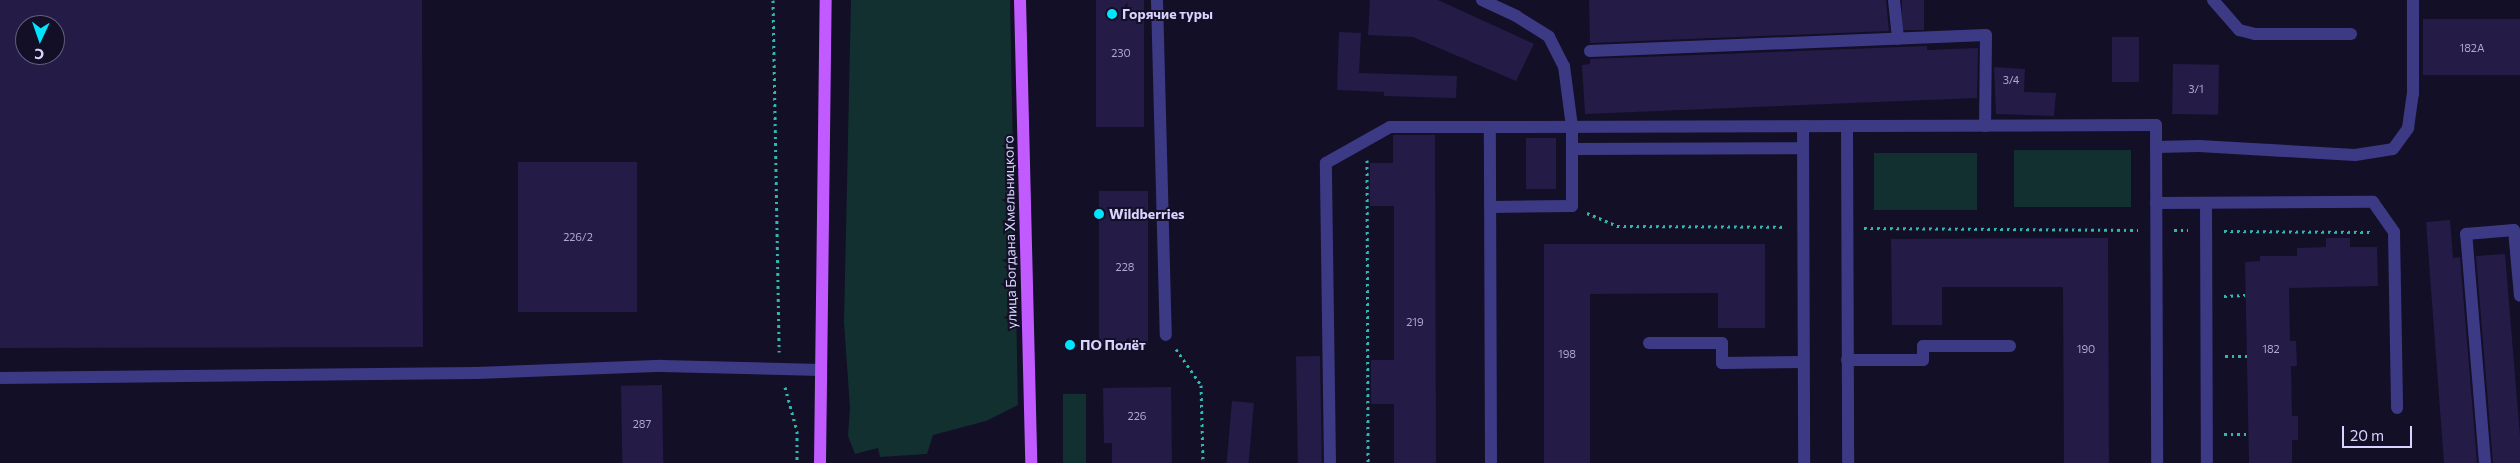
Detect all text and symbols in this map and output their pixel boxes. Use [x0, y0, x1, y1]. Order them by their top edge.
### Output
place label: Горячие туры [1122, 6, 1213, 22]
marker: Горячие туры [1106, 8, 1118, 20]
north arrow [15, 15, 65, 65]
house number: 182А [2459, 41, 2485, 55]
text: С [34, 46, 44, 63]
house number: 230 [1111, 46, 1131, 60]
house number: 3/4 [2003, 73, 2019, 87]
house number: 3/1 [2188, 82, 2204, 96]
street label: улица Богдана Хмельницкого [1000, 135, 1020, 329]
place label: Wildberries [1109, 206, 1185, 222]
marker: Wildberries [1093, 208, 1105, 220]
house number: 226/2 [563, 230, 593, 244]
house number: 228 [1116, 260, 1134, 274]
house number: 219 [1406, 315, 1424, 329]
place label: ПО Полёт [1080, 337, 1146, 353]
marker: ПО Полёт [1064, 339, 1076, 351]
house number: 190 [2077, 342, 2095, 356]
house number: 182 [2262, 342, 2280, 356]
house number: 198 [1558, 347, 1576, 361]
house number: 226 [1128, 409, 1146, 423]
scale bar [2345, 416, 2415, 448]
house number: 287 [633, 417, 651, 431]
text: 20 m [2350, 426, 2384, 444]

